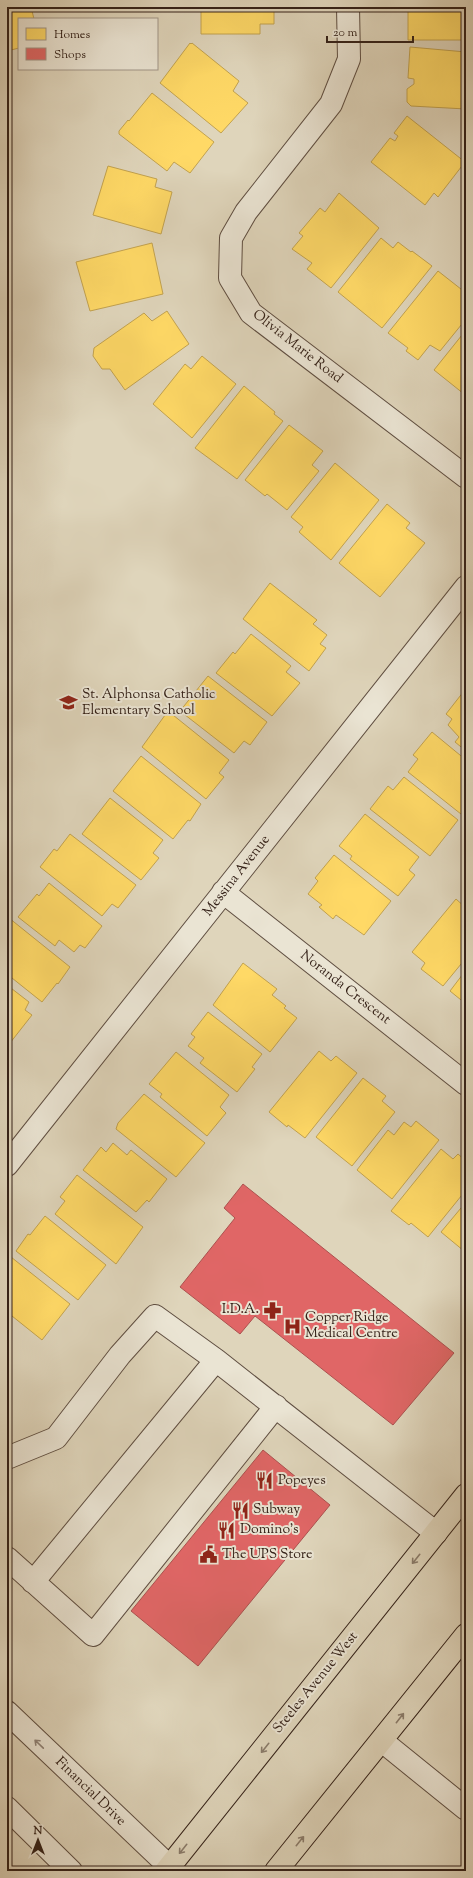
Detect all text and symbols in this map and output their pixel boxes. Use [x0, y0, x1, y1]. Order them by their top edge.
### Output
legend [18, 18, 158, 70]
scale bar [327, 18, 413, 44]
text: 20 m [333, 24, 358, 42]
text: Homes [54, 26, 90, 44]
text: Shops [54, 46, 86, 64]
street label: Olivia Marie Road [248, 305, 346, 389]
place label: St. Alphonsa Catholic Elementary School [82, 685, 215, 721]
school or university icon: St. Alphonsa Catholic Elementary School [59, 693, 79, 713]
street label: Messina Avenue [199, 831, 275, 921]
street label: Noranda Crescent [296, 946, 395, 1030]
place label: I.D.A. [222, 1300, 259, 1320]
pharmacy icon: I.D.A. [262, 1300, 282, 1320]
place label: Copper Ridge Medical Centre [305, 1308, 398, 1344]
hospital icon: Copper Ridge Medical Centre [282, 1316, 302, 1336]
restaurant icon: Popeyes [255, 1471, 275, 1491]
place label: Popeyes [278, 1471, 326, 1491]
restaurant icon: Subway [230, 1500, 250, 1520]
place label: Subway [253, 1500, 300, 1520]
restaurant icon: Domino's [217, 1520, 237, 1540]
place label: Domino's [240, 1520, 298, 1540]
public building icon: The UPS Store [199, 1545, 219, 1565]
place label: The UPS Store [222, 1545, 313, 1565]
one-way arrow [411, 1553, 420, 1564]
street label: Steeles Avenue West [269, 1628, 363, 1738]
one-way arrow [396, 1713, 404, 1724]
one-way arrow [34, 1739, 44, 1749]
one-way arrow [260, 1742, 269, 1753]
street label: Financial Drive [50, 1753, 130, 1831]
north arrow [18, 1820, 58, 1860]
text: N [33, 1823, 43, 1839]
one-way arrow [296, 1835, 305, 1846]
one-way arrow [179, 1844, 188, 1855]

